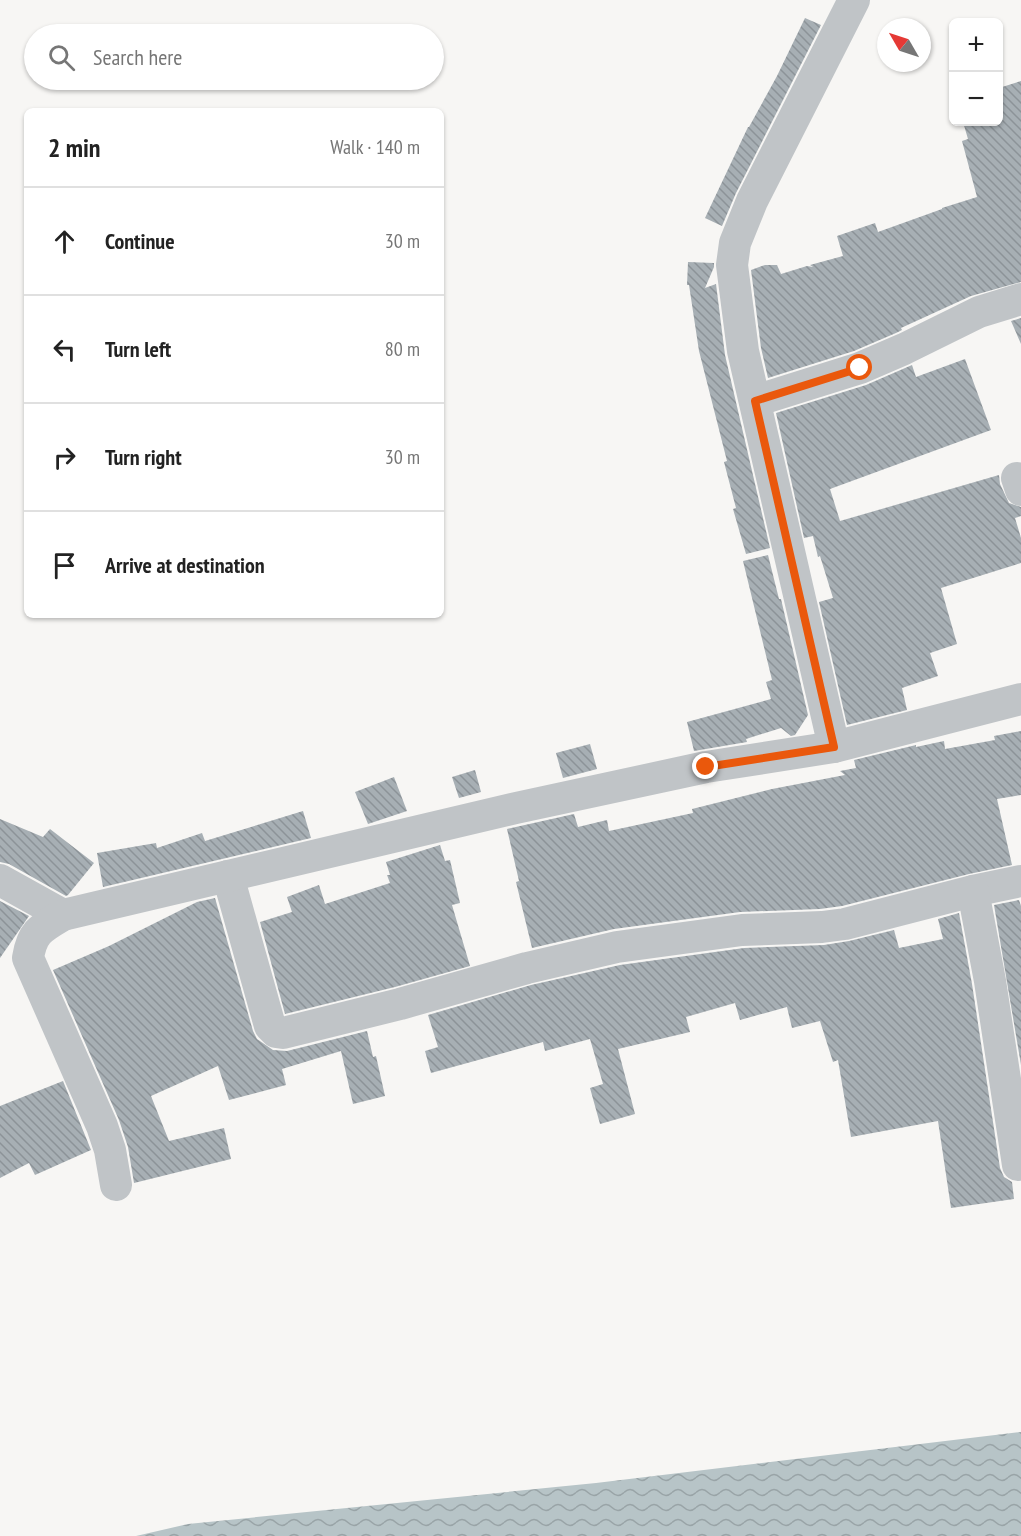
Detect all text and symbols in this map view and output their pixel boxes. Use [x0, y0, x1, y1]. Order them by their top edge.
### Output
north arrow [877, 18, 931, 72]
map controls [949, 18, 1003, 126]
button: + [949, 18, 1003, 72]
search box [24, 24, 444, 90]
icon: search [45, 41, 78, 74]
text: Search here [93, 43, 182, 71]
button: − [949, 72, 1003, 126]
text: 2 min [48, 131, 101, 164]
text: Walk · 140 m [330, 134, 420, 160]
icon: ahead [48, 225, 81, 258]
text: Continue [105, 227, 175, 255]
text: 30 m [385, 228, 420, 254]
icon: left [48, 333, 81, 366]
text: Turn left [105, 335, 171, 363]
text: 80 m [385, 336, 420, 362]
route start [846, 354, 872, 380]
icon: right [48, 441, 81, 474]
text: Turn right [105, 443, 182, 471]
text: 30 m [385, 444, 420, 470]
icon: arrive [48, 549, 81, 582]
text: Arrive at destination [105, 551, 265, 579]
route end [692, 753, 718, 779]

